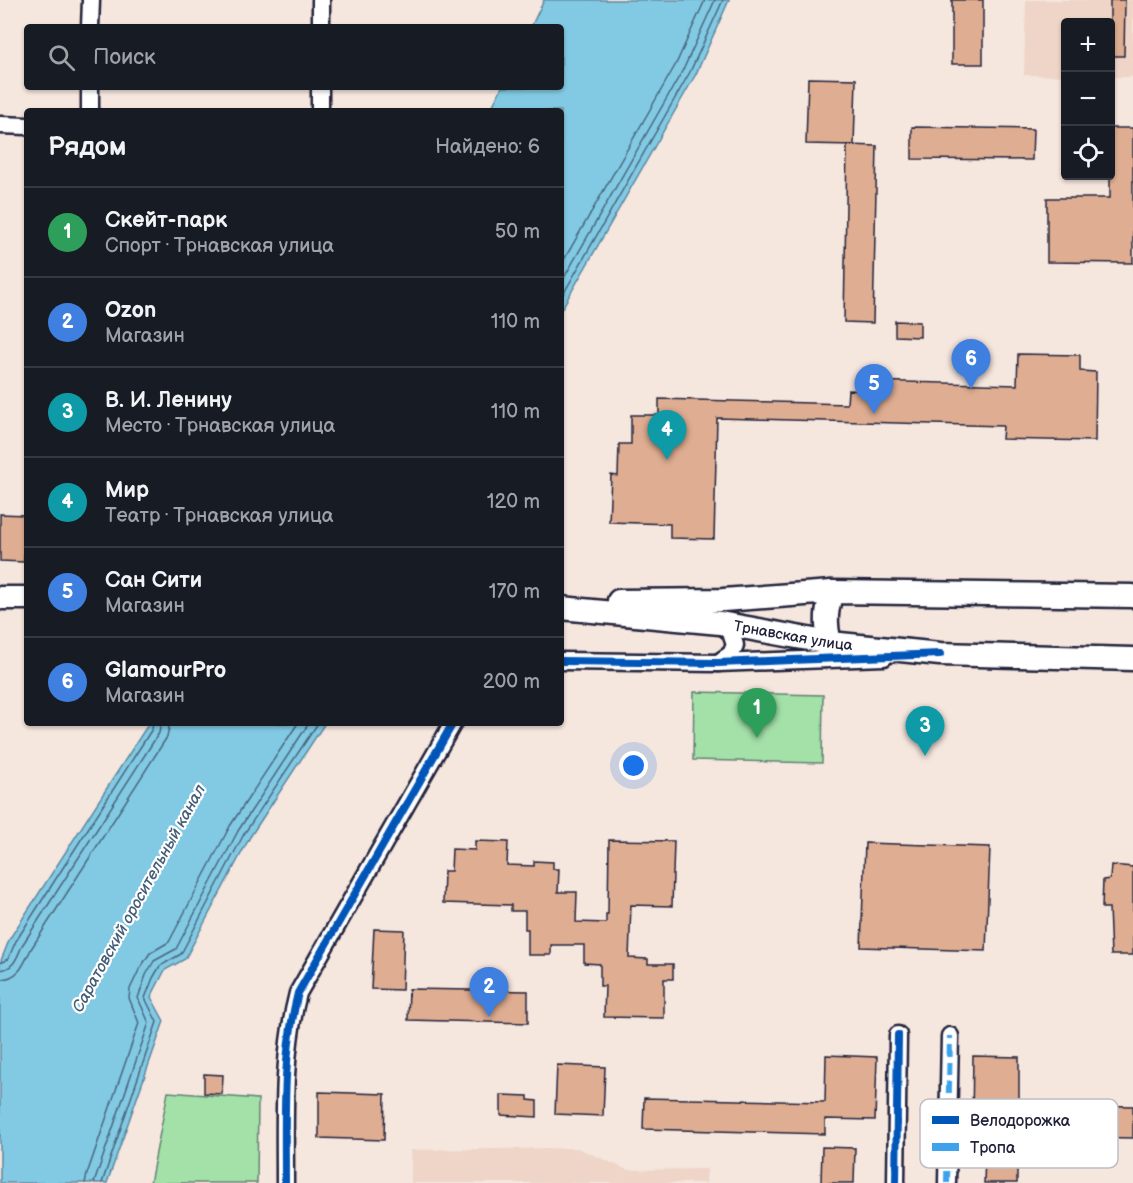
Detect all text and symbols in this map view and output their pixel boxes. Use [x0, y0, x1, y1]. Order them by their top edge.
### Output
map controls [1061, 18, 1115, 180]
button: + [1061, 18, 1115, 72]
search box [24, 24, 564, 90]
icon: search [45, 41, 78, 74]
text: Поиск [93, 44, 156, 71]
button: − [1061, 72, 1115, 126]
button: locate [1061, 126, 1115, 180]
text: Рядом [48, 132, 126, 163]
text: Найдено: 6 [435, 135, 540, 159]
text: Скейт-парк [105, 207, 227, 234]
text: 1 [63, 220, 72, 244]
text: 50 m [495, 220, 540, 244]
text: Спорт · Трнавская улица [105, 234, 334, 258]
text: Ozon [105, 297, 156, 324]
text: 2 [62, 310, 73, 334]
text: 110 m [491, 310, 540, 334]
text: Магазин [105, 324, 185, 348]
pin: 6 [952, 340, 990, 389]
pin: 5 [854, 364, 894, 414]
text: В. И. Ленину [105, 387, 232, 414]
text: 3 [62, 400, 73, 424]
text: 110 m [491, 400, 540, 424]
pin: 4 [648, 410, 686, 460]
text: Место · Трнавская улица [105, 414, 335, 438]
text: Мир [105, 477, 149, 504]
text: 4 [62, 490, 73, 514]
text: 120 m [487, 490, 540, 514]
text: Театр · Трнавская улица [105, 504, 333, 528]
text: Сан Сити [105, 567, 202, 594]
text: 5 [62, 580, 73, 604]
text: 170 m [489, 580, 540, 604]
text: Магазин [105, 594, 185, 618]
street label: Трнавская улица [732, 617, 854, 655]
text: GlamourPro [105, 657, 226, 684]
text: 6 [61, 670, 74, 694]
text: 200 m [483, 670, 540, 694]
text: Магазин [105, 684, 185, 708]
pin: 1 [738, 688, 777, 738]
pin: 3 [906, 706, 944, 756]
your location [619, 751, 648, 780]
water label: Саратовский оросительный канал [69, 782, 210, 1016]
pin: 2 [470, 968, 508, 1017]
legend [920, 1099, 1118, 1168]
text: Велодорожка [970, 1112, 1071, 1131]
text: Тропа [970, 1139, 1016, 1158]

